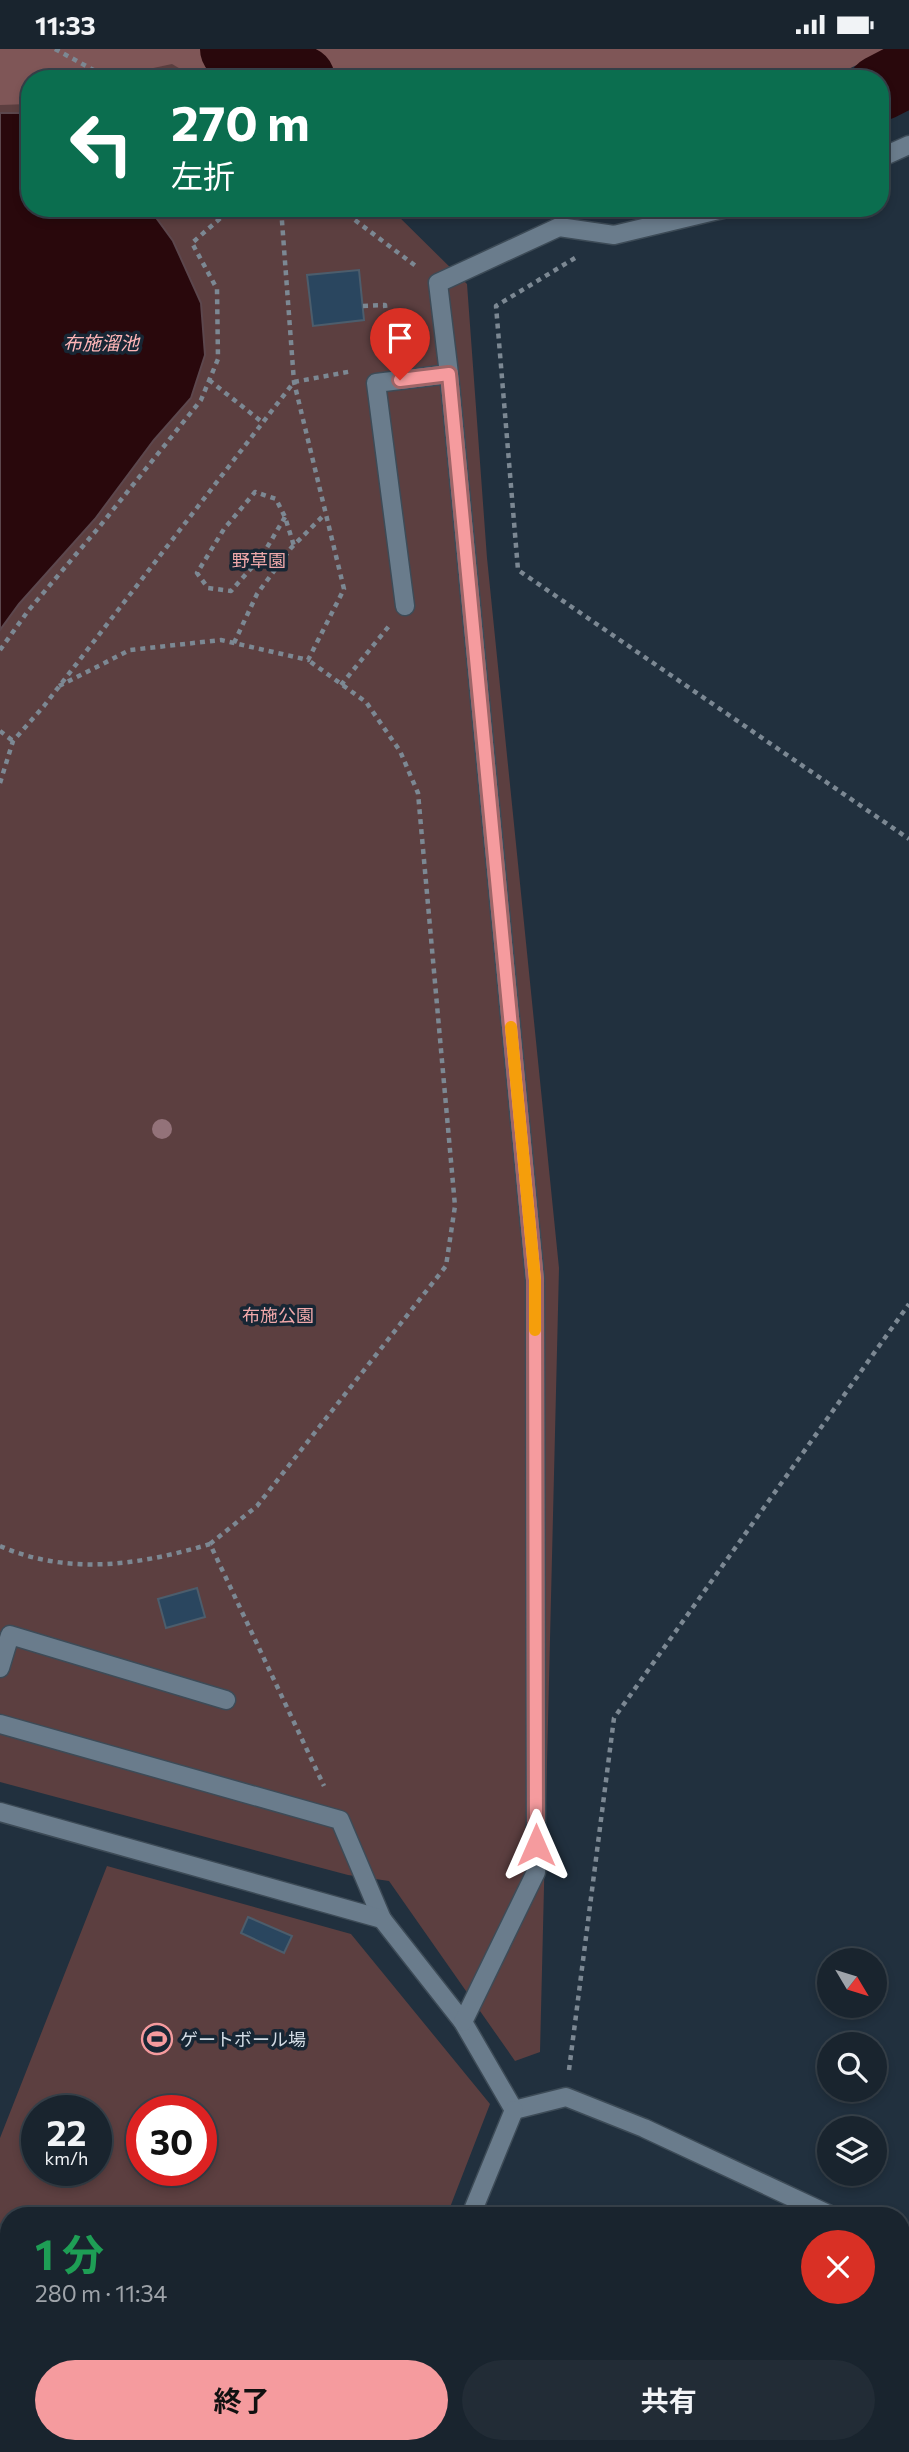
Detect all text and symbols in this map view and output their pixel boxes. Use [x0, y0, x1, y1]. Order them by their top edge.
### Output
text: 11:33 [35, 9, 96, 40]
text: 270 m [171, 91, 310, 151]
icon: left [56, 98, 147, 189]
text: 左折 [171, 155, 235, 195]
pin [370, 308, 430, 380]
icon: arrive [381, 319, 419, 357]
water label: 布施溜池 [63, 331, 141, 354]
park label: 野草園 [232, 549, 286, 571]
park label: 布施公園 [242, 1304, 314, 1326]
position arrow [499, 1808, 573, 1882]
north arrow [817, 1948, 887, 2018]
map controls [817, 1948, 887, 2186]
sports icon: ゲートボール場 [140, 2022, 174, 2056]
place label: ゲートボール場 [180, 2028, 306, 2050]
button: search [817, 2032, 887, 2102]
speed limit sign: 30 [126, 2095, 217, 2186]
text: 22 [47, 2110, 86, 2153]
button: layers [817, 2116, 887, 2186]
text: km/h [45, 2147, 88, 2169]
text: 1 分 [35, 2227, 104, 2279]
button: close [801, 2230, 875, 2304]
text: 280 m · 11:34 [35, 2279, 167, 2307]
button: 終了 [35, 2360, 448, 2440]
button: 共有 [462, 2360, 875, 2440]

